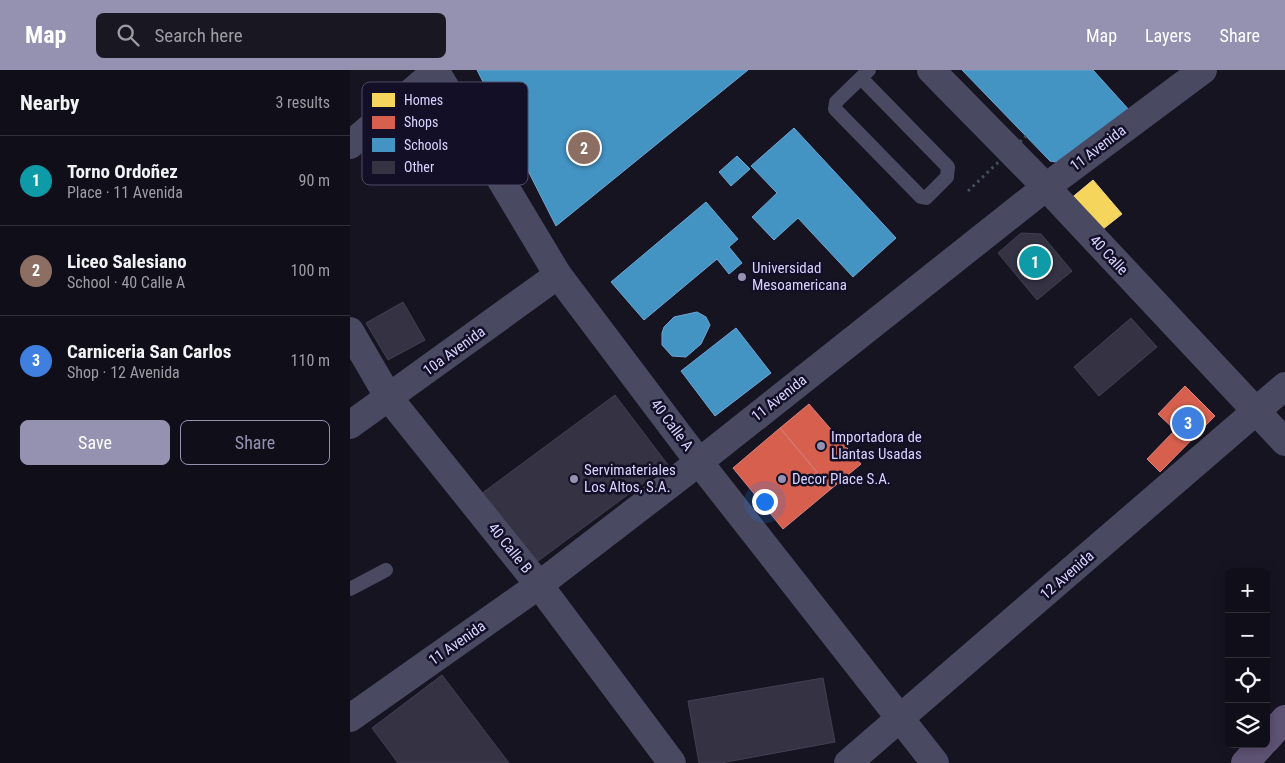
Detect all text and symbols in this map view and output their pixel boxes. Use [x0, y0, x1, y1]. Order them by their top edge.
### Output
search box [96, 13, 446, 58]
text: Map [25, 21, 66, 49]
icon: search [114, 21, 142, 49]
text: Search here [154, 24, 243, 47]
text: Map [1086, 25, 1117, 46]
text: Layers [1145, 25, 1192, 46]
text: Share [1220, 25, 1260, 46]
legend [362, 82, 528, 185]
text: Nearby [20, 91, 79, 115]
text: Homes [404, 92, 443, 108]
text: 3 results [275, 93, 330, 112]
text: Shops [404, 114, 438, 130]
street label: 11 Avenida [1067, 121, 1129, 175]
pin: 2 [568, 129, 600, 167]
text: Schools [404, 137, 448, 153]
text: Other [404, 159, 434, 175]
text: Torno Ordoñez [67, 160, 178, 183]
text: 1 [32, 171, 40, 190]
text: 90 m [298, 171, 330, 190]
text: Place · 11 Avenida [67, 183, 183, 202]
street label: 40 Calle [1086, 231, 1132, 279]
pin: 1 [1019, 243, 1051, 281]
text: Liceo Salesiano [67, 250, 187, 273]
place label: Universidad Mesoamericana [752, 259, 847, 294]
text: 2 [32, 261, 40, 280]
text: 100 m [291, 261, 330, 280]
marker: Universidad Mesoamericana [736, 271, 748, 283]
text: School · 40 Calle A [67, 273, 185, 292]
street label: 10a Avenida [419, 322, 489, 380]
text: Carniceria San Carlos [67, 340, 231, 363]
text: 3 [32, 351, 40, 370]
text: 110 m [291, 351, 330, 370]
text: Shop · 12 Avenida [67, 363, 180, 382]
street label: 11 Avenida [748, 371, 810, 425]
street label: 40 Calle A [647, 396, 697, 455]
pin: 3 [1172, 404, 1204, 442]
button: Save [20, 420, 170, 465]
button: Share [180, 420, 330, 465]
place label: Importadora de Llantas Usadas [831, 428, 922, 463]
marker: Importadora de Llantas Usadas [815, 440, 827, 452]
place label: Servimateriales Los Altos, S.A. [584, 461, 676, 496]
place label: Decor Place S.A. [792, 470, 891, 488]
marker: Servimateriales Los Altos, S.A. [568, 473, 580, 485]
marker: Decor Place S.A. [776, 473, 788, 485]
your location [752, 489, 778, 515]
street label: 40 Calle B [484, 519, 536, 577]
street label: 12 Avenida [1036, 547, 1098, 603]
map controls [1225, 568, 1270, 748]
button: + [1225, 568, 1270, 613]
button: − [1225, 613, 1270, 658]
street label: 11 Avenida [425, 617, 489, 669]
button: locate [1225, 658, 1270, 703]
button: layers [1225, 703, 1270, 748]

